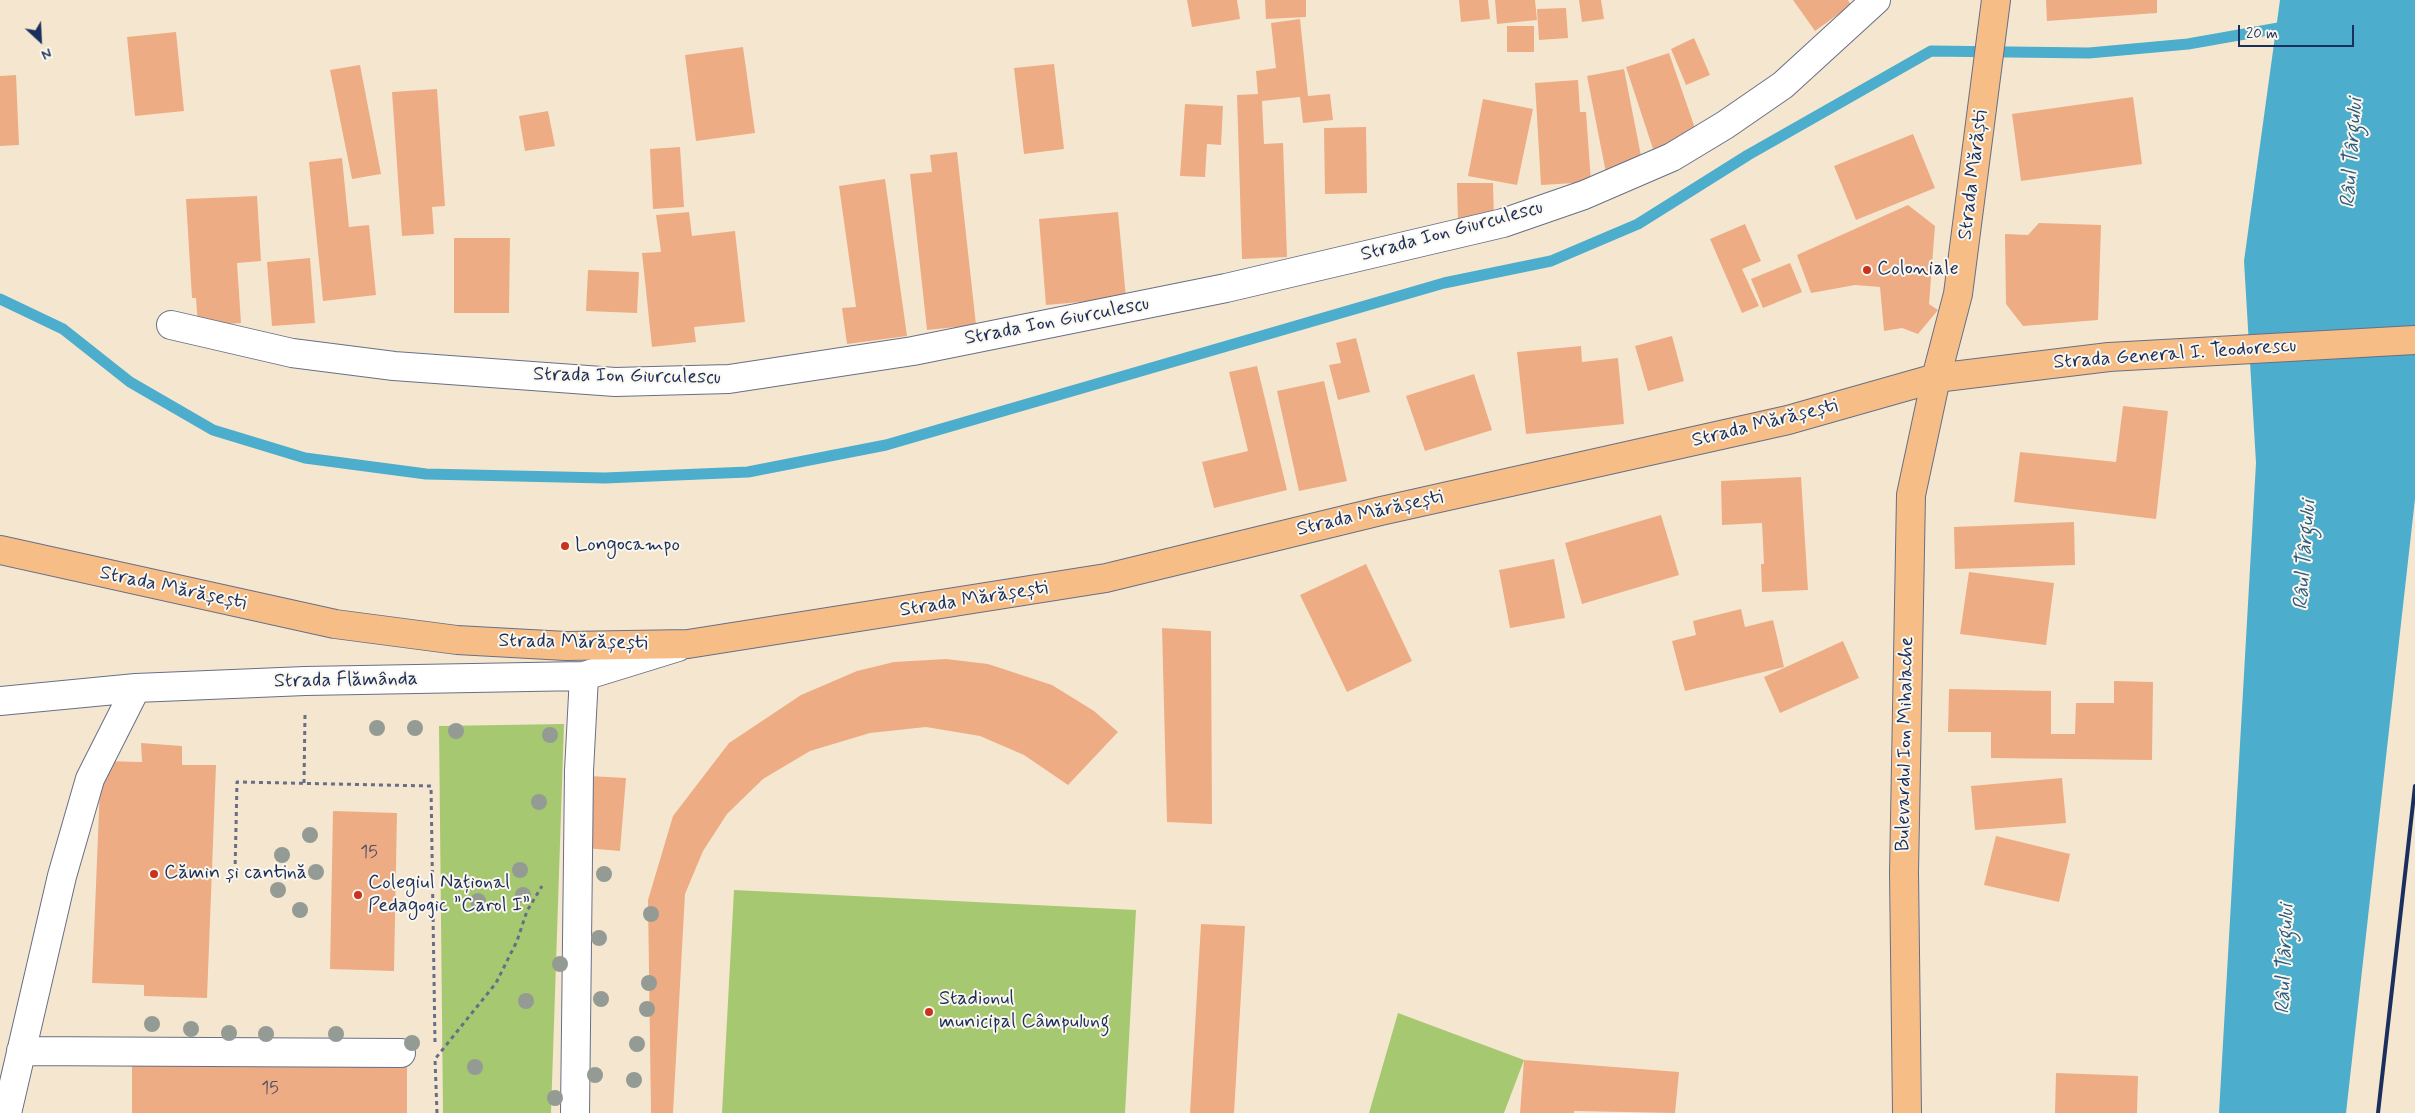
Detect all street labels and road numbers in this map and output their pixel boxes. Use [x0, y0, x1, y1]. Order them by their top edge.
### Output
street label: Strada Mărăști [1954, 109, 1994, 241]
street label: Strada Ion Giurculescu [1358, 196, 1546, 268]
street label: Strada Ion Giurculescu [963, 292, 1151, 352]
street label: Strada General I. Teodorescu [2053, 335, 2297, 375]
street label: Strada Ion Giurculescu [533, 363, 721, 391]
street label: Strada Mărășești [1690, 394, 1840, 454]
street label: Strada Mărășești [1295, 486, 1445, 542]
street label: Strada Mărășești [97, 562, 249, 616]
street label: Strada Mărășești [898, 576, 1050, 624]
street label: Strada Mărășești [498, 630, 648, 656]
street label: Bulevardul Ion Mihalache [1892, 636, 1920, 852]
street label: Strada Flămânda [274, 668, 418, 694]

